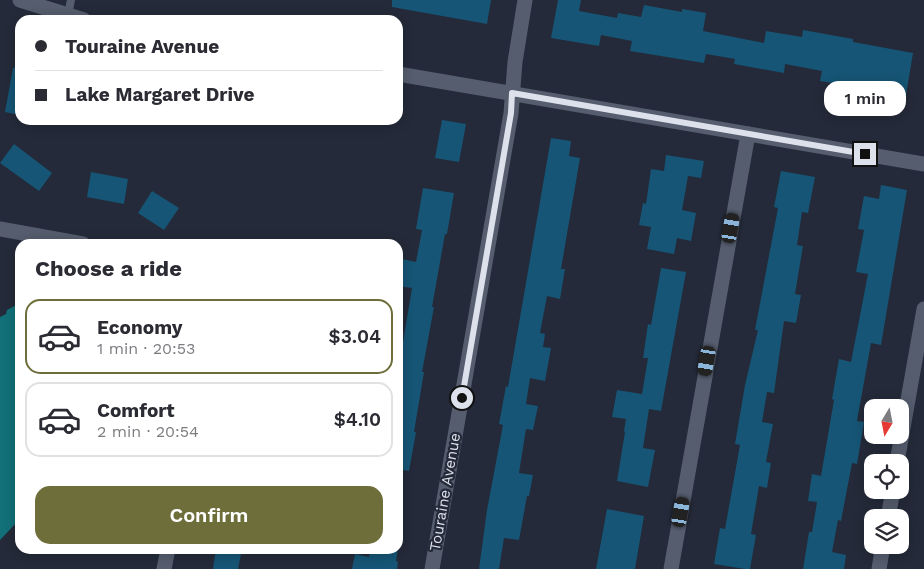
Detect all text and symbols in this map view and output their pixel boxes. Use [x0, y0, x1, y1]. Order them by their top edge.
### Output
text: Touraine Avenue [65, 35, 219, 58]
callout: 1 min [824, 82, 906, 116]
text: Lake Margaret Drive [65, 83, 255, 106]
text: 1 min [844, 89, 886, 108]
route end [854, 143, 876, 165]
car [721, 212, 740, 244]
text: Choose a ride [35, 256, 182, 281]
icon: car [37, 314, 82, 359]
text: Economy [97, 316, 182, 339]
text: $3.04 [329, 325, 381, 348]
text: 1 min · 20:53 [97, 339, 195, 358]
car [697, 345, 716, 377]
route start [451, 387, 473, 409]
icon: car [37, 397, 82, 442]
text: Comfort [97, 399, 175, 422]
north arrow [864, 399, 909, 444]
map controls [864, 399, 909, 554]
text: $4.10 [334, 408, 381, 431]
text: 2 min · 20:54 [97, 422, 199, 441]
street label: Touraine Avenue [426, 432, 464, 552]
button: locate [864, 454, 909, 499]
button: Confirm [35, 486, 383, 544]
car [671, 496, 690, 528]
button: layers [864, 509, 909, 554]

